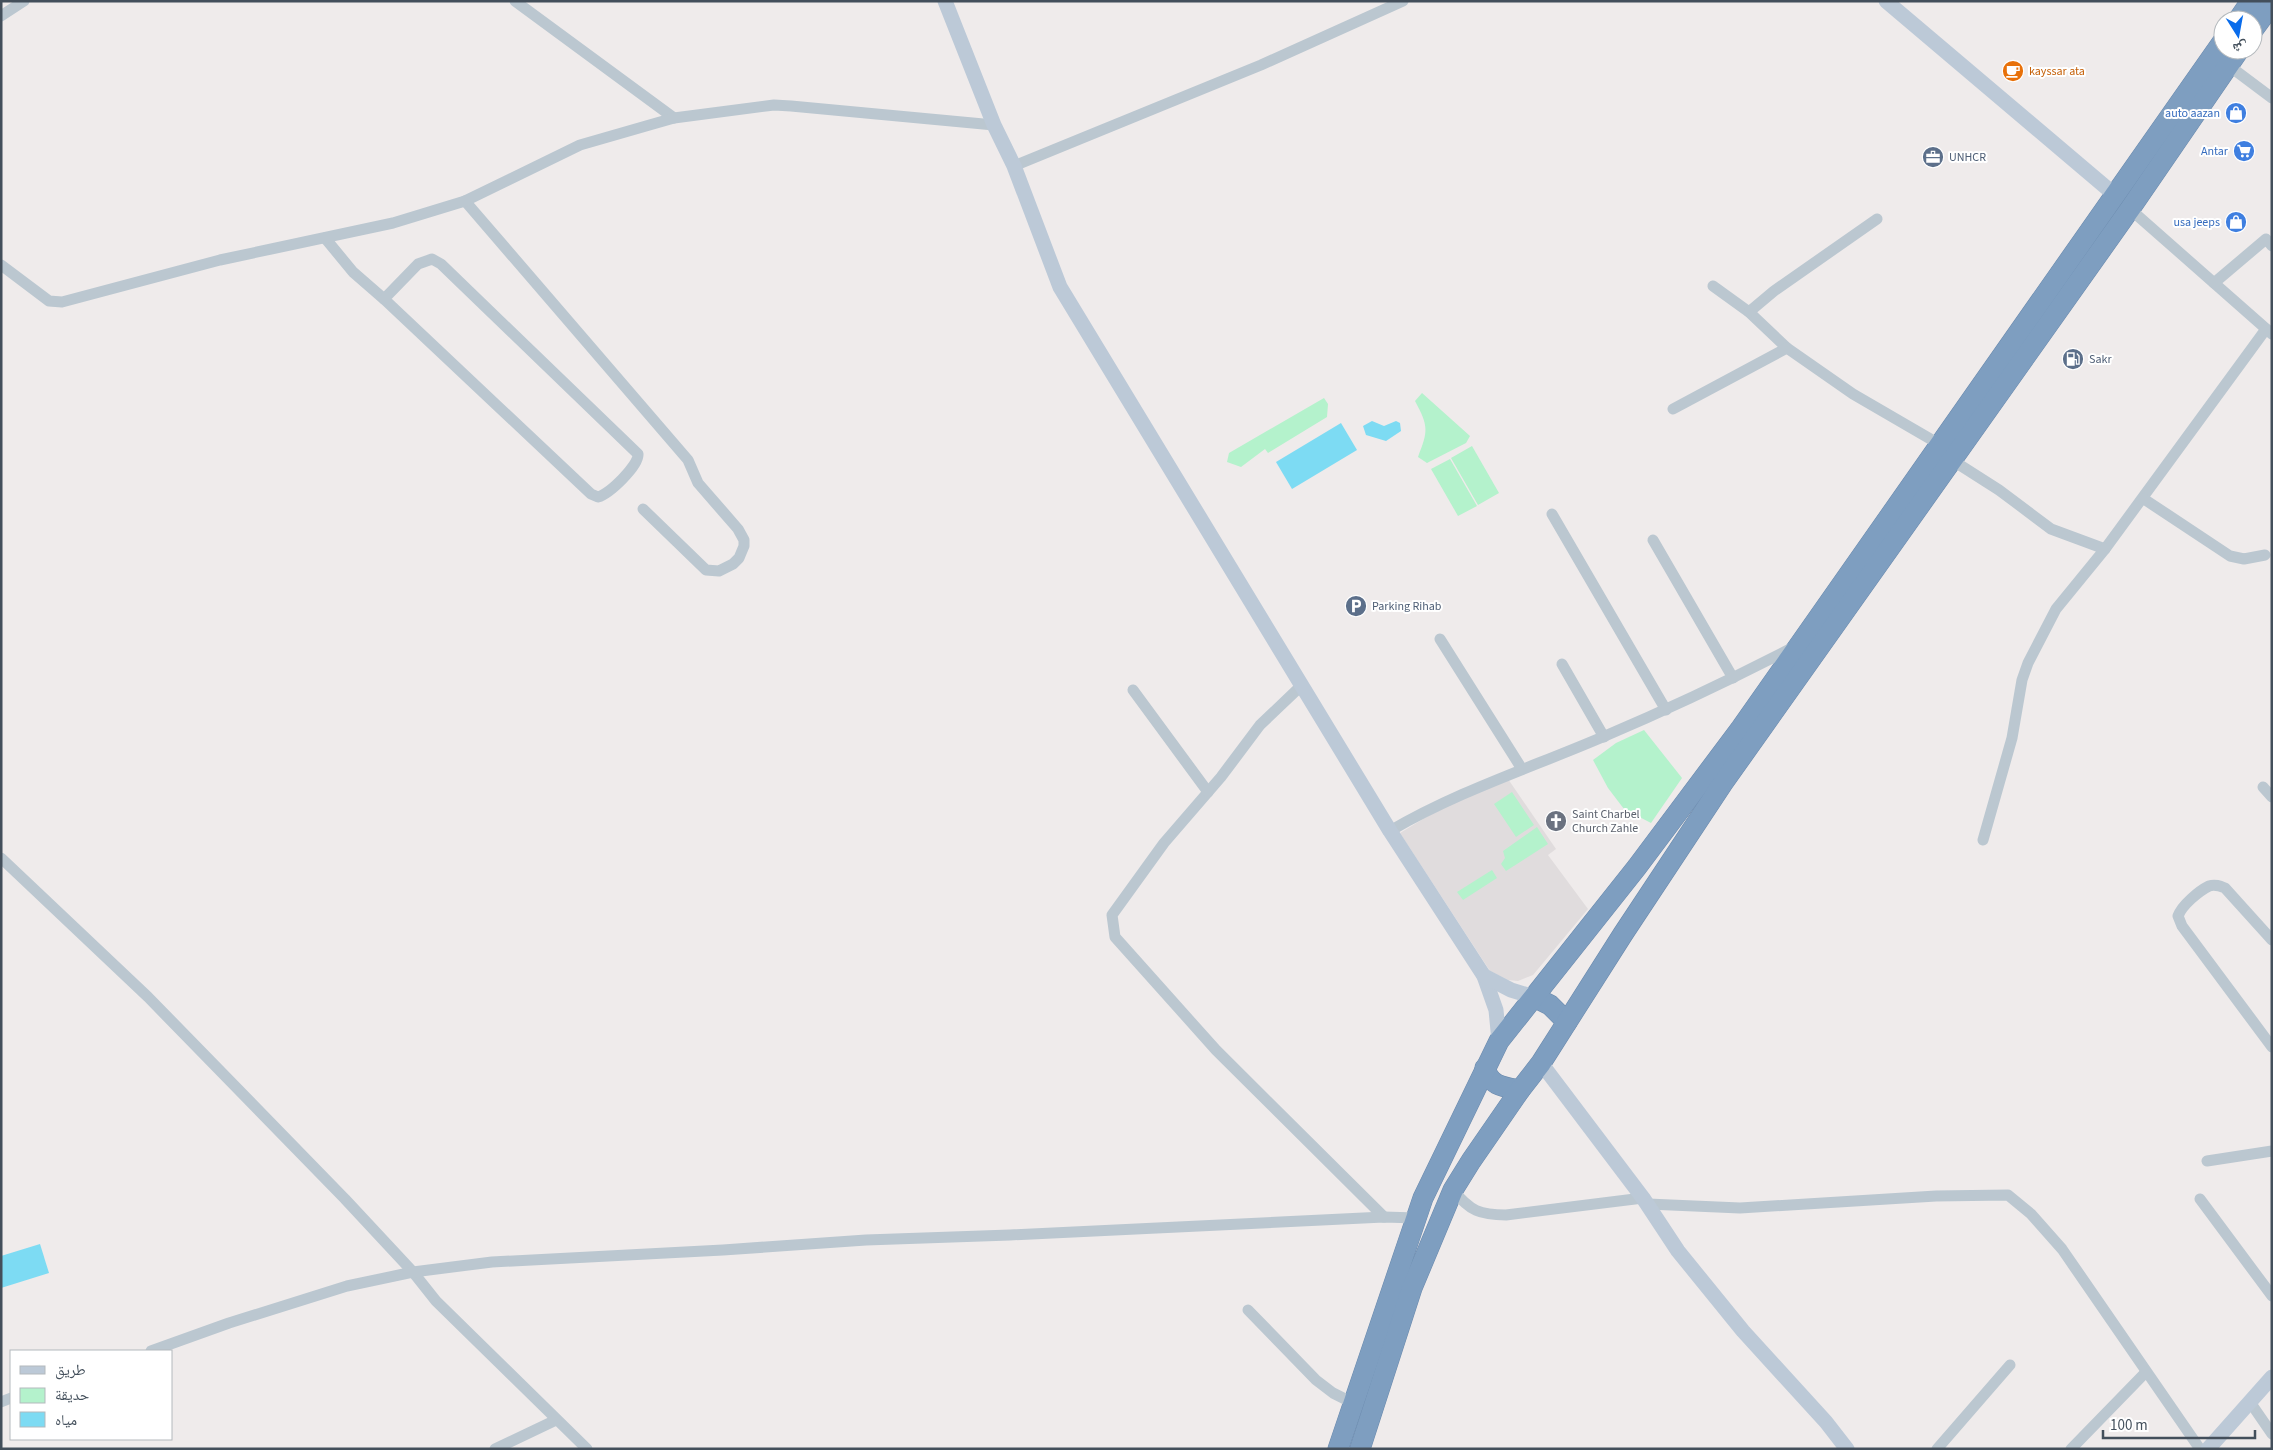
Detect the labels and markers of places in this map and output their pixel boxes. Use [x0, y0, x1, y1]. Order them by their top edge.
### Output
cafe icon: kayssar ata [2001, 59, 2025, 83]
place label: kayssar ata [2029, 63, 2085, 80]
shop icon: auto aazan [2224, 101, 2248, 125]
place label: auto aazan [2165, 105, 2220, 122]
supermarket icon: Antar [2232, 139, 2256, 163]
place label: Antar [2201, 143, 2229, 160]
office icon: UNHCR [1921, 145, 1945, 169]
place label: UNHCR [1949, 149, 1986, 166]
shop icon: usa jeeps [2224, 210, 2248, 234]
place label: usa jeeps [2173, 214, 2220, 231]
fuel station icon: Sakr [2061, 347, 2085, 371]
place label: Sakr [2089, 351, 2112, 368]
parking icon: Parking Rihab [1344, 594, 1368, 618]
place label: Parking Rihab [1372, 598, 1442, 615]
place label: Saint Charbel Church Zahle [1572, 806, 1640, 837]
church icon: Saint Charbel Church Zahle [1544, 809, 1568, 833]

